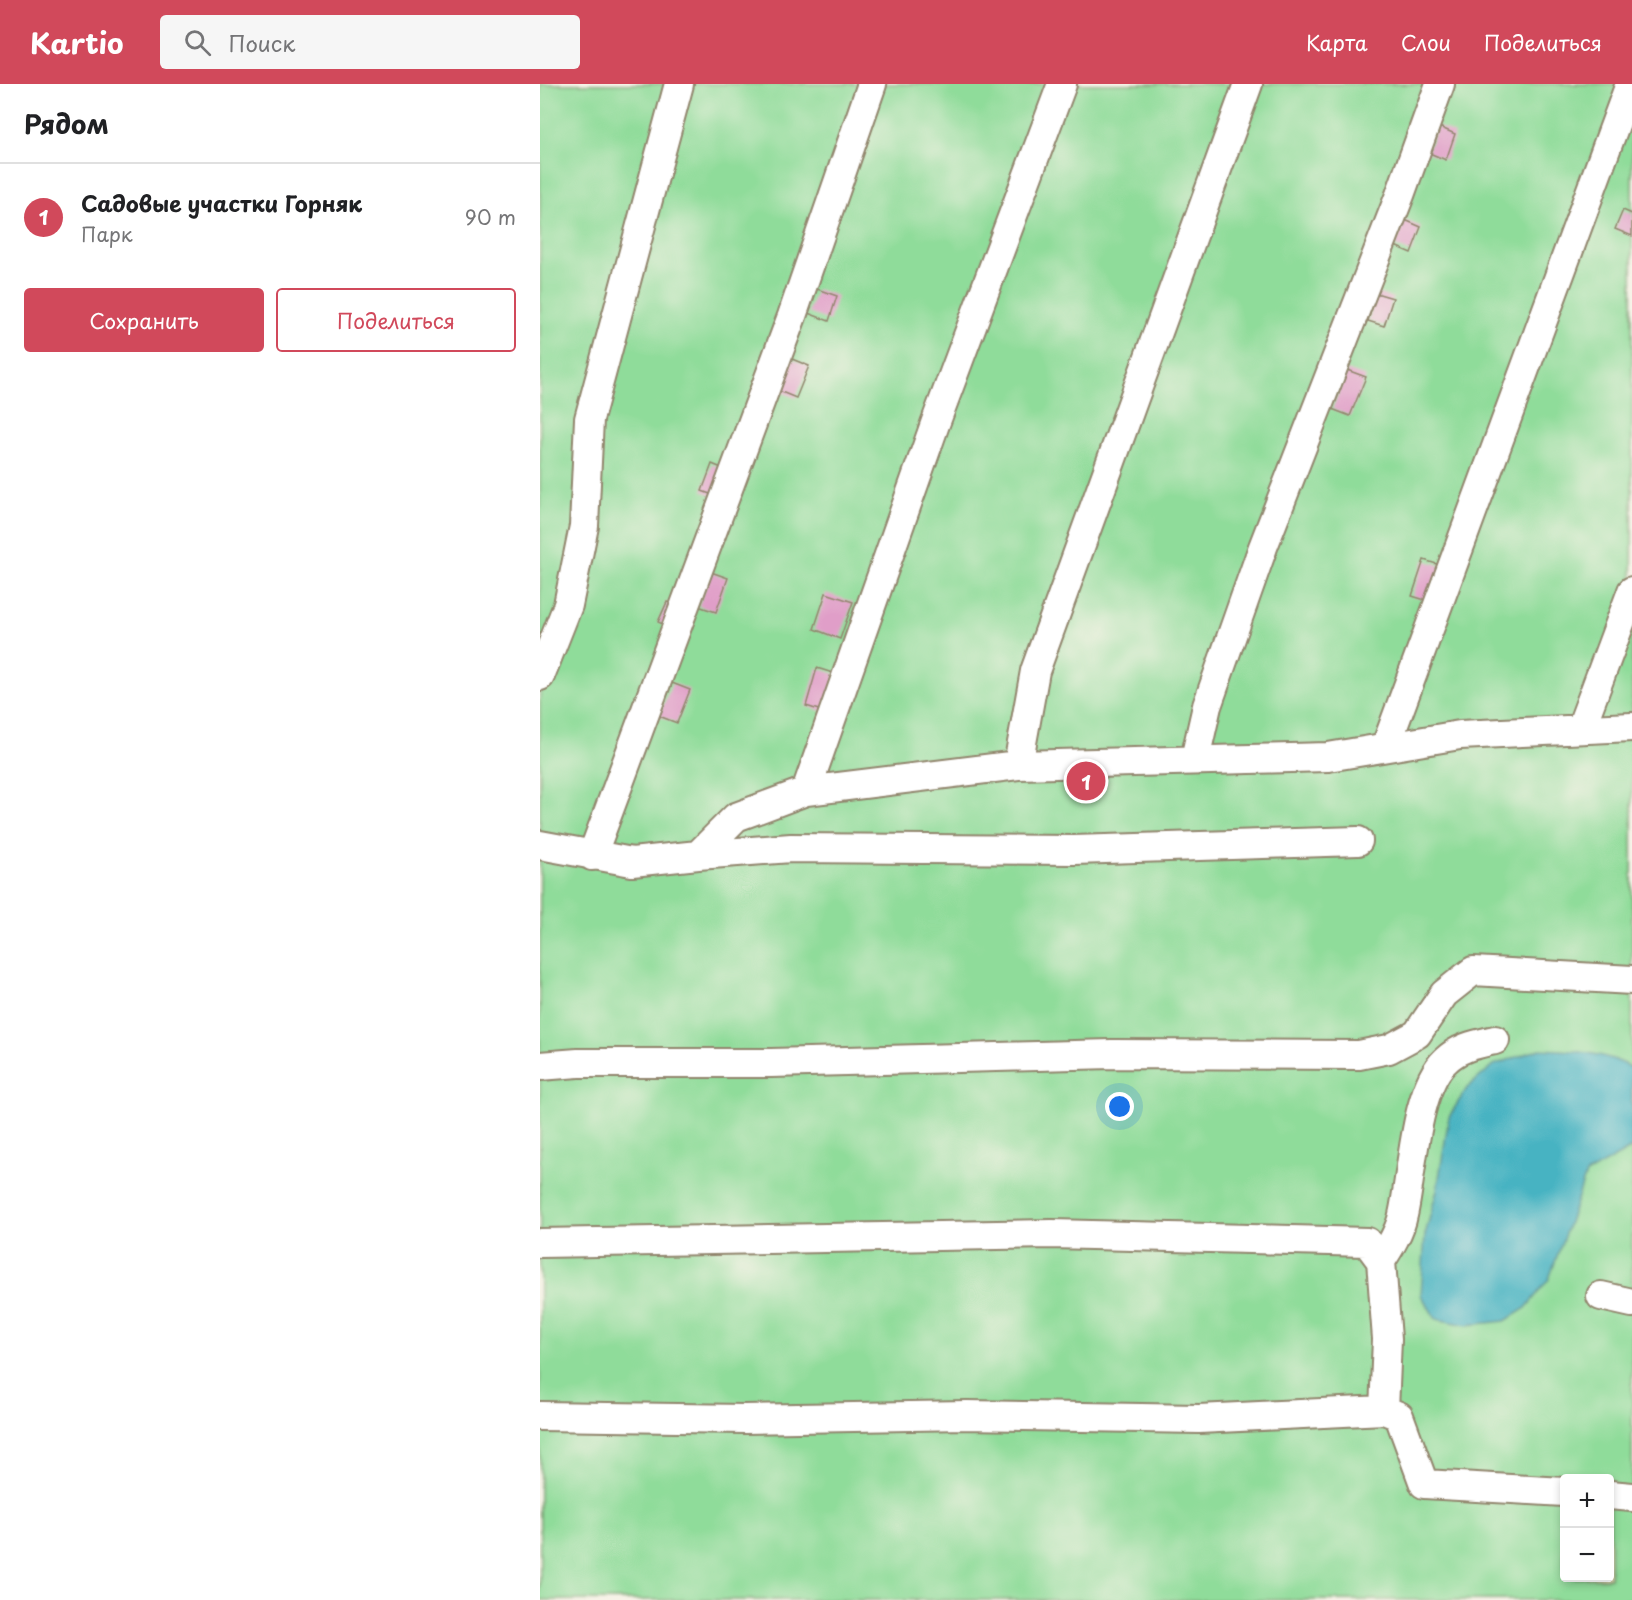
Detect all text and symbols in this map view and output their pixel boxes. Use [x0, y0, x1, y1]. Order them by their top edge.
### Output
search box [160, 15, 580, 69]
text: Kartio [30, 21, 124, 64]
icon: search [181, 26, 214, 59]
text: Поиск [229, 26, 295, 59]
text: Карта [1306, 26, 1368, 58]
text: Слои [1401, 26, 1451, 58]
text: Поделиться [1484, 26, 1602, 58]
text: Рядом [24, 104, 109, 143]
text: Садовые участки Горняк [81, 186, 362, 219]
text: 1 [39, 202, 48, 232]
text: 90 m [465, 202, 516, 232]
text: Парк [81, 219, 133, 249]
button: Сохранить [24, 288, 264, 352]
button: Поделиться [276, 288, 516, 352]
pin: 1 [1066, 758, 1106, 804]
your location [1105, 1092, 1134, 1121]
map controls [1560, 1474, 1614, 1582]
button: + [1560, 1474, 1614, 1528]
button: − [1560, 1528, 1614, 1582]

